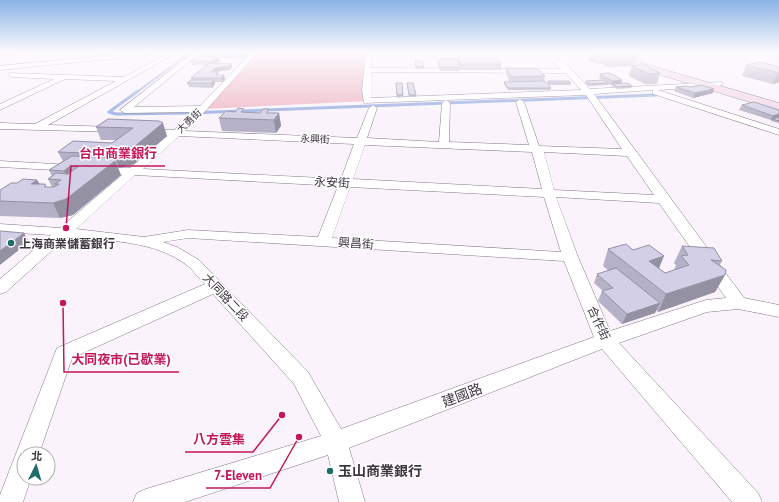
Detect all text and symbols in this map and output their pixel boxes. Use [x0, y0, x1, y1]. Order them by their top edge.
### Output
street label: 大勇街 [174, 106, 204, 136]
street label: 永興街 [300, 132, 330, 146]
callout: 台中商業銀行 [71, 141, 165, 166]
text: 台中商業銀行 [79, 145, 157, 162]
street label: 永安街 [314, 174, 350, 190]
street label: 興昌街 [338, 234, 374, 252]
place label: 上海商業儲蓄銀行 [19, 236, 115, 251]
marker: 上海商業儲蓄銀行 [6, 238, 16, 248]
street label: 大同路二段 [200, 270, 252, 324]
street label: 合作街 [585, 304, 613, 342]
callout: 大同夜市(已歇業) [64, 347, 179, 372]
text: 大同夜市(已歇業) [71, 351, 171, 368]
street label: 建國路 [439, 379, 485, 411]
callout: 八方雲集 [185, 427, 253, 452]
text: 八方雲集 [193, 431, 245, 448]
north arrow [16, 446, 56, 486]
text: 北 [31, 449, 43, 463]
place label: 玉山商業銀行 [338, 462, 422, 480]
callout: 7-Eleven [206, 463, 270, 488]
marker: 玉山商業銀行 [325, 466, 335, 476]
text: 7-Eleven [214, 467, 262, 484]

